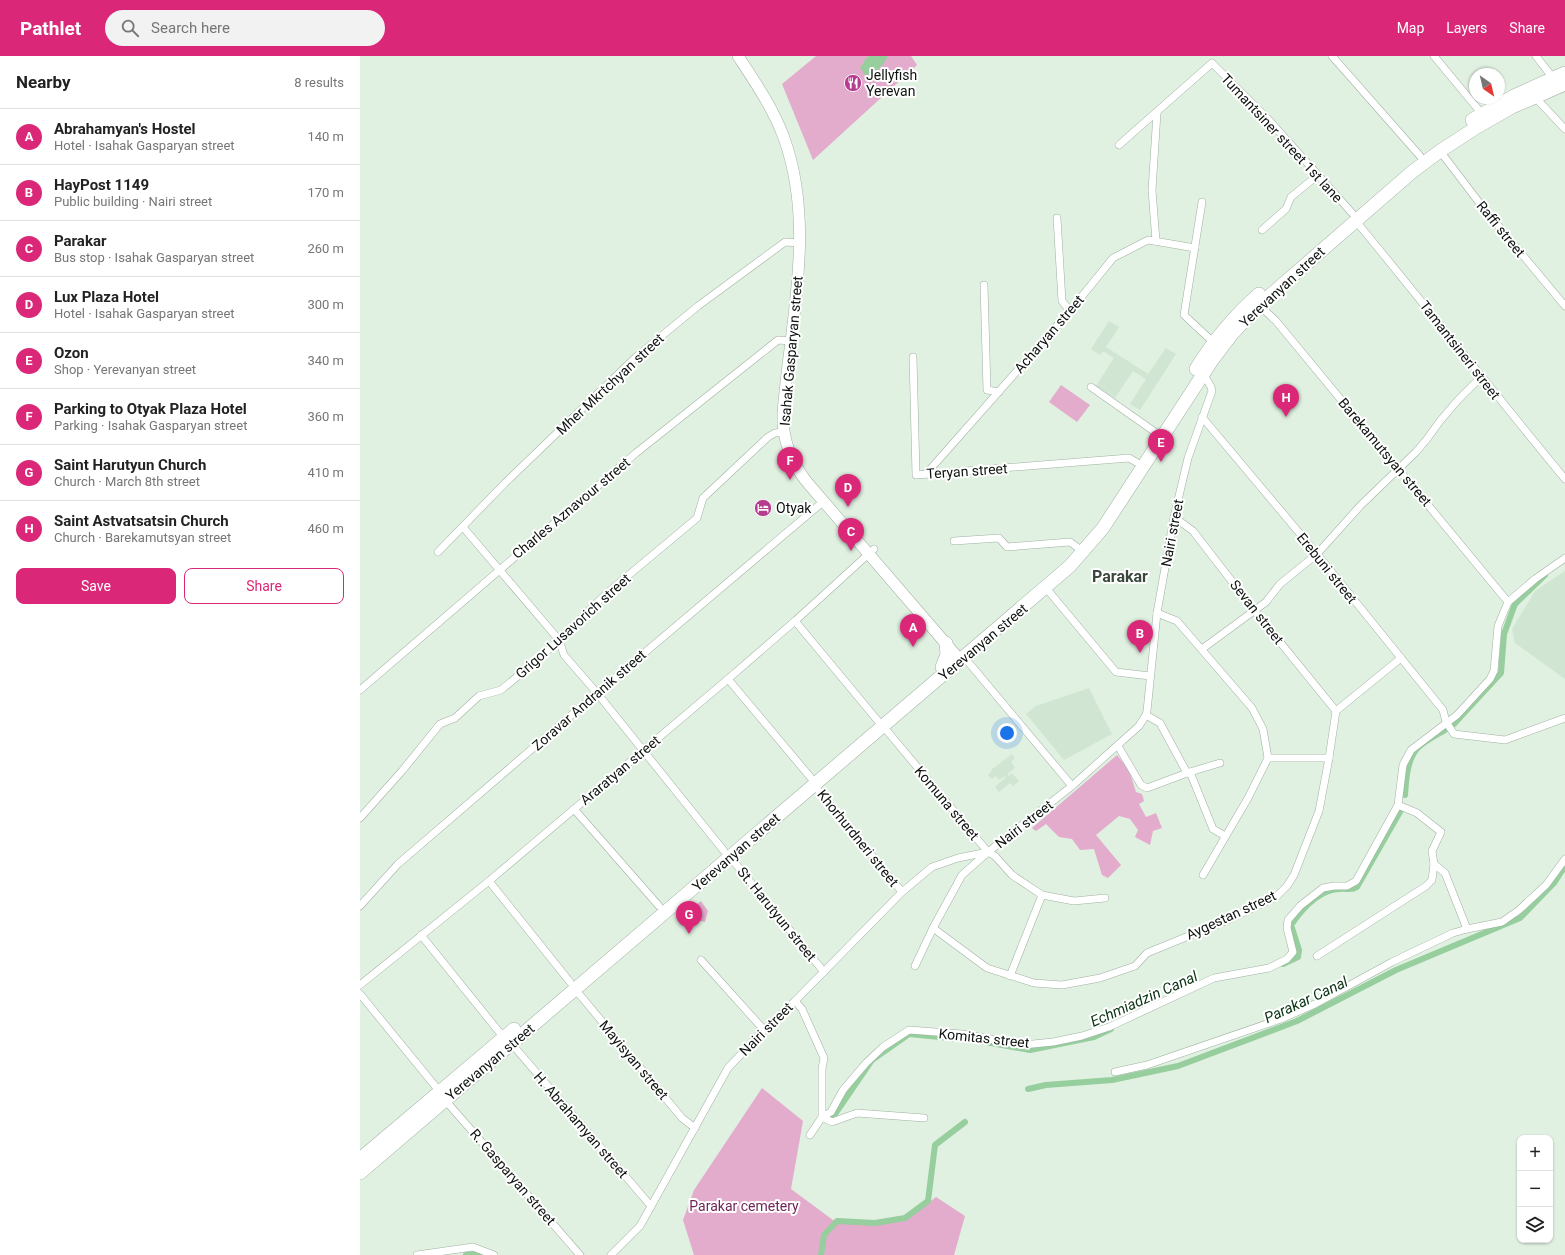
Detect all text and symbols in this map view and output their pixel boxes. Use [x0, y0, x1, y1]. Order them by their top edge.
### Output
search box [105, 10, 385, 46]
text: Pathlet [20, 17, 81, 40]
icon: search [119, 17, 141, 39]
text: Search here [151, 19, 230, 37]
text: Map [1397, 20, 1424, 36]
text: Layers [1446, 20, 1487, 36]
text: Share [1509, 20, 1545, 36]
place label: Jellyfish Yerevan [866, 67, 917, 99]
north arrow [1469, 68, 1505, 104]
street label: Tumantsiner street 1st lane [1218, 70, 1346, 206]
text: Nearby [16, 72, 71, 92]
restaurant icon: Jellyfish Yerevan [843, 73, 863, 93]
text: 8 results [294, 75, 344, 90]
text: Abrahamyan's Hostel [54, 120, 196, 138]
text: A [25, 129, 33, 144]
text: 140 m [307, 129, 344, 144]
text: Hotel · Isahak Gasparyan street [54, 138, 235, 153]
text: HayPost 1149 [54, 176, 149, 194]
text: B [25, 185, 33, 200]
text: 170 m [307, 185, 344, 200]
text: Public building · Nairi street [54, 194, 212, 209]
street label: Raffi street [1474, 198, 1529, 261]
text: Parakar [54, 232, 106, 250]
text: C [25, 241, 33, 256]
text: 260 m [307, 241, 344, 256]
street label: Yerevanyan street [1236, 243, 1328, 331]
text: Bus stop · Isahak Gasparyan street [54, 250, 254, 265]
street label: Isahak Gasparyan street [776, 275, 806, 427]
text: Lux Plaza Hotel [54, 288, 159, 306]
street label: Acharyan street [1011, 292, 1087, 376]
text: D [25, 297, 33, 312]
text: 300 m [307, 297, 344, 312]
street label: Tamantsineri street [1417, 298, 1504, 403]
text: Hotel · Isahak Gasparyan street [54, 306, 235, 321]
street label: Mher Mkrtchyan street [553, 330, 667, 438]
text: Ozon [54, 344, 89, 362]
text: E [25, 353, 33, 368]
text: 340 m [307, 353, 344, 368]
text: Shop · Yerevanyan street [54, 362, 196, 377]
pin: H [1273, 384, 1299, 417]
street label: Barekamutsyan street [1335, 395, 1435, 510]
text: Parking to Otyak Plaza Hotel [54, 400, 247, 418]
text: F [25, 409, 33, 424]
text: 360 m [307, 409, 344, 424]
text: Parking · Isahak Gasparyan street [54, 418, 247, 433]
pin: E [1148, 429, 1174, 462]
pin: F [777, 447, 803, 480]
street label: Charles Aznavour street [509, 454, 633, 562]
text: Saint Harutyun Church [54, 456, 206, 474]
street label: Teryan street [926, 460, 1008, 482]
text: G [25, 465, 33, 480]
text: 410 m [307, 465, 344, 480]
text: Church · March 8th street [54, 474, 200, 489]
pin: D [835, 474, 861, 507]
street label: Nairi street [1158, 497, 1186, 568]
hotel icon: Otyak [753, 498, 773, 518]
place label: Otyak [776, 500, 812, 516]
text: Saint Astvatsatsin Church [54, 512, 229, 530]
pin: C [838, 518, 864, 551]
text: H [24, 521, 34, 536]
text: 460 m [307, 521, 344, 536]
text: Church · Barekamutsyan street [54, 530, 231, 545]
street label: Erebuni street [1294, 530, 1361, 607]
district label: Parakar [1092, 567, 1148, 586]
button: Save [16, 568, 176, 604]
button: Share [184, 568, 344, 604]
street label: Grigor Lusavorich street [512, 570, 634, 682]
street label: Sevan street [1227, 577, 1287, 648]
street label: Yerevanyan street [936, 600, 1031, 684]
pin: A [900, 614, 926, 647]
pin: B [1127, 620, 1153, 653]
street label: Zoravar Andranik street [529, 646, 649, 754]
your location [997, 723, 1017, 743]
street label: Araratyan street [577, 732, 663, 808]
street label: Komuna street [912, 763, 983, 843]
street label: Khorhurdneri street [814, 786, 902, 890]
street label: Nairi street [992, 796, 1056, 851]
street label: Yerevanyan street [689, 809, 783, 894]
street label: St. Harutyun street [734, 864, 820, 964]
street label: Aygestan street [1184, 887, 1279, 943]
pin: G [676, 901, 702, 934]
water label: Echmiadzin Canal [1088, 967, 1201, 1031]
water label: Parakar Canal [1261, 973, 1351, 1027]
street label: Nairi street [736, 999, 796, 1059]
street label: Mayisyan street [596, 1017, 672, 1103]
street label: Yerevanyan street [443, 1020, 538, 1104]
street label: Komitas street [938, 1025, 1031, 1051]
street label: H. Abrahamyan street [531, 1069, 632, 1182]
street label: R. Gasparyan street [467, 1126, 559, 1228]
map controls [1517, 1135, 1553, 1243]
button: + [1517, 1135, 1553, 1171]
button: − [1517, 1171, 1553, 1207]
park label: Parakar cemetery [689, 1198, 799, 1214]
button: layers [1517, 1207, 1553, 1243]

